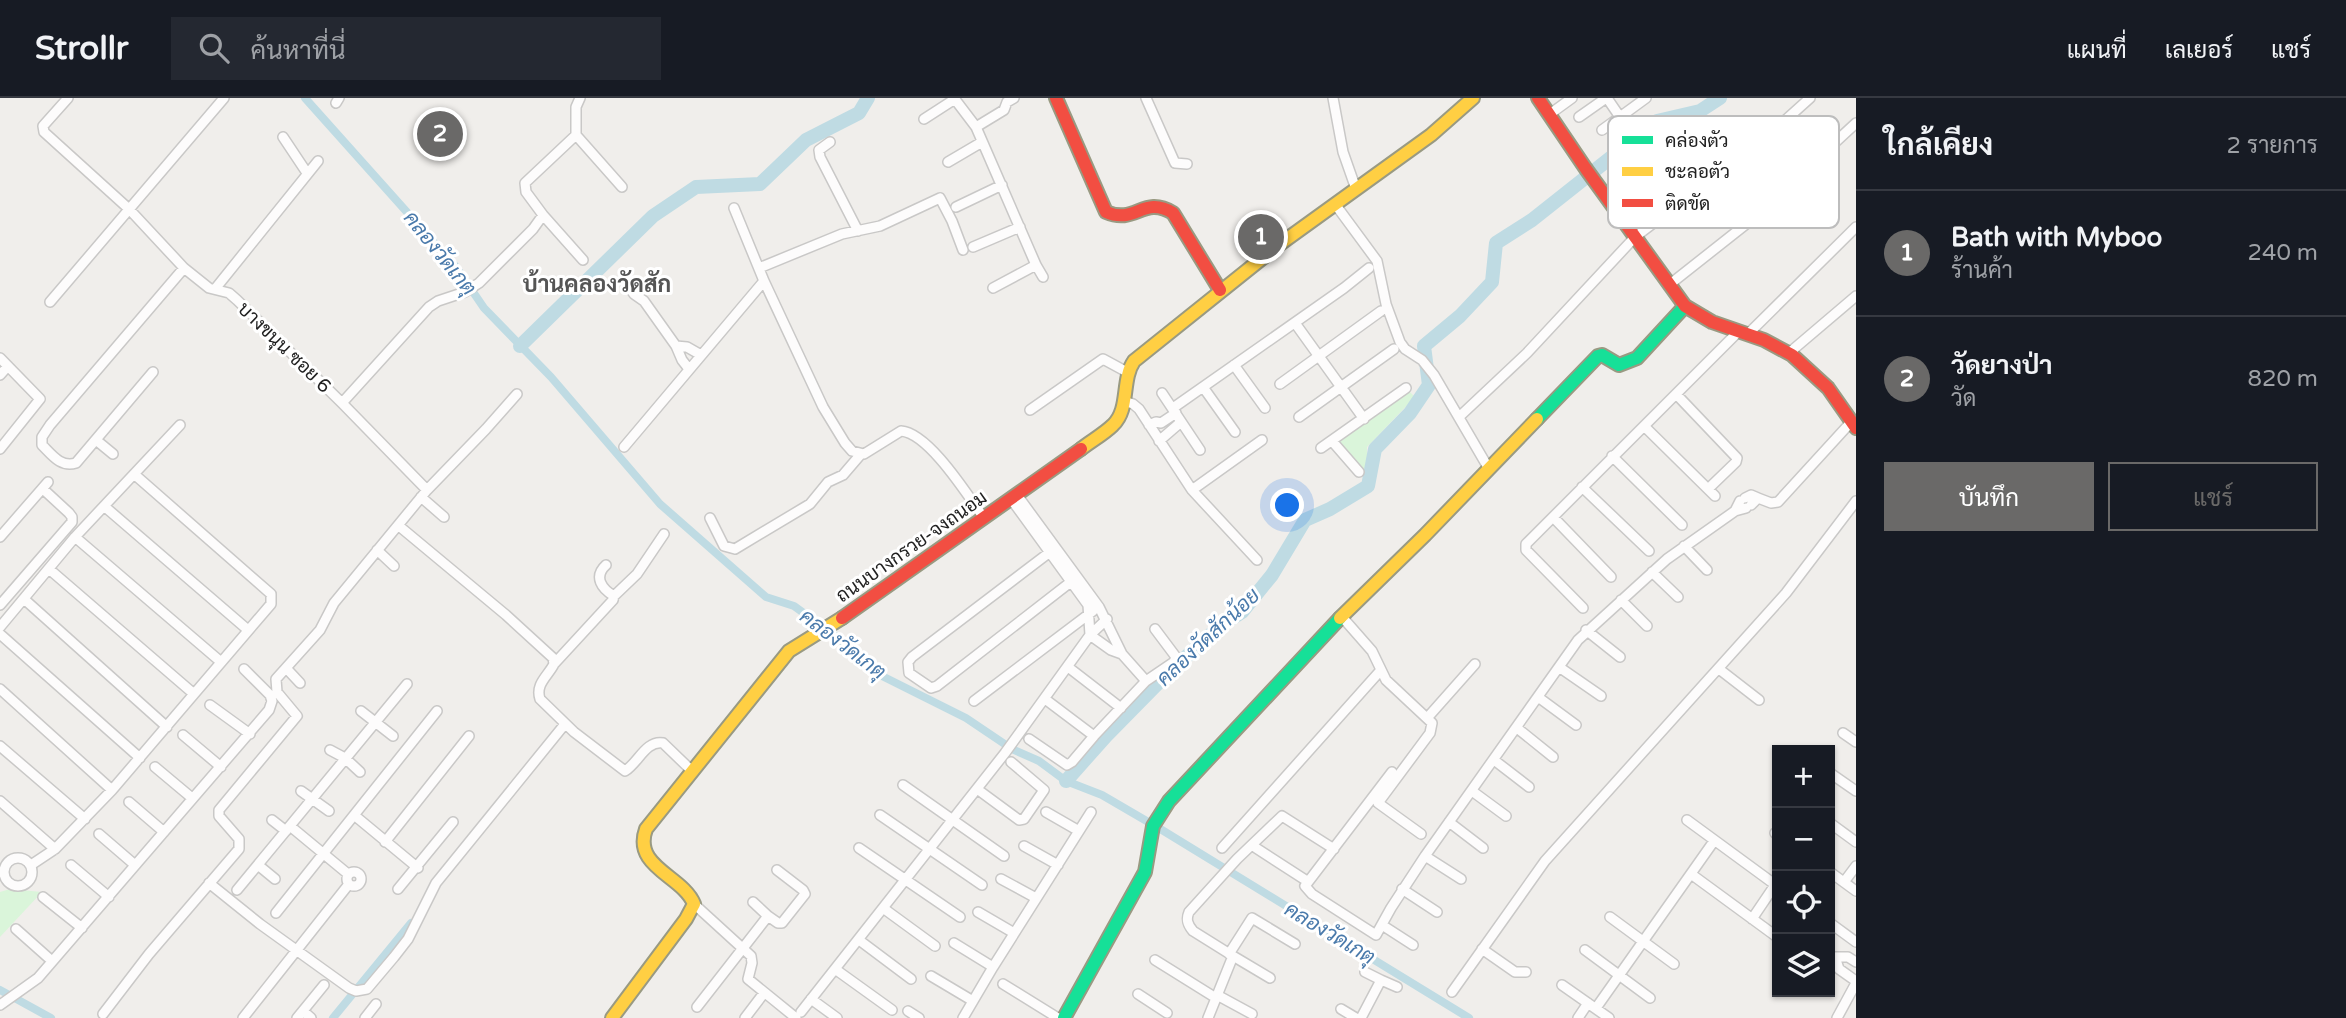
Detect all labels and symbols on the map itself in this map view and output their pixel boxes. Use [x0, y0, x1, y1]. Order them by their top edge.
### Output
pin: 2 [417, 108, 463, 160]
legend [1608, 116, 1839, 228]
text: คล่องตัว [1665, 129, 1729, 152]
text: ชะลอตัว [1665, 161, 1730, 183]
text: ติดขัด [1665, 193, 1710, 215]
water label: คลองวัดเกตุ [397, 206, 481, 301]
pin: 1 [1238, 211, 1284, 263]
district label: บ้านคลองวัดสัก [523, 268, 671, 299]
street label: บางขนุน ซอย 6 [232, 298, 336, 398]
street label: ถนนบางกรวย-จงถนอม [832, 486, 991, 607]
your location [1270, 488, 1304, 522]
water label: คลองวัดสักน้อย [1151, 583, 1265, 691]
water label: คลองวัดเกตุ [794, 604, 891, 686]
water label: คลองวัดเกตุ [1279, 897, 1380, 971]

